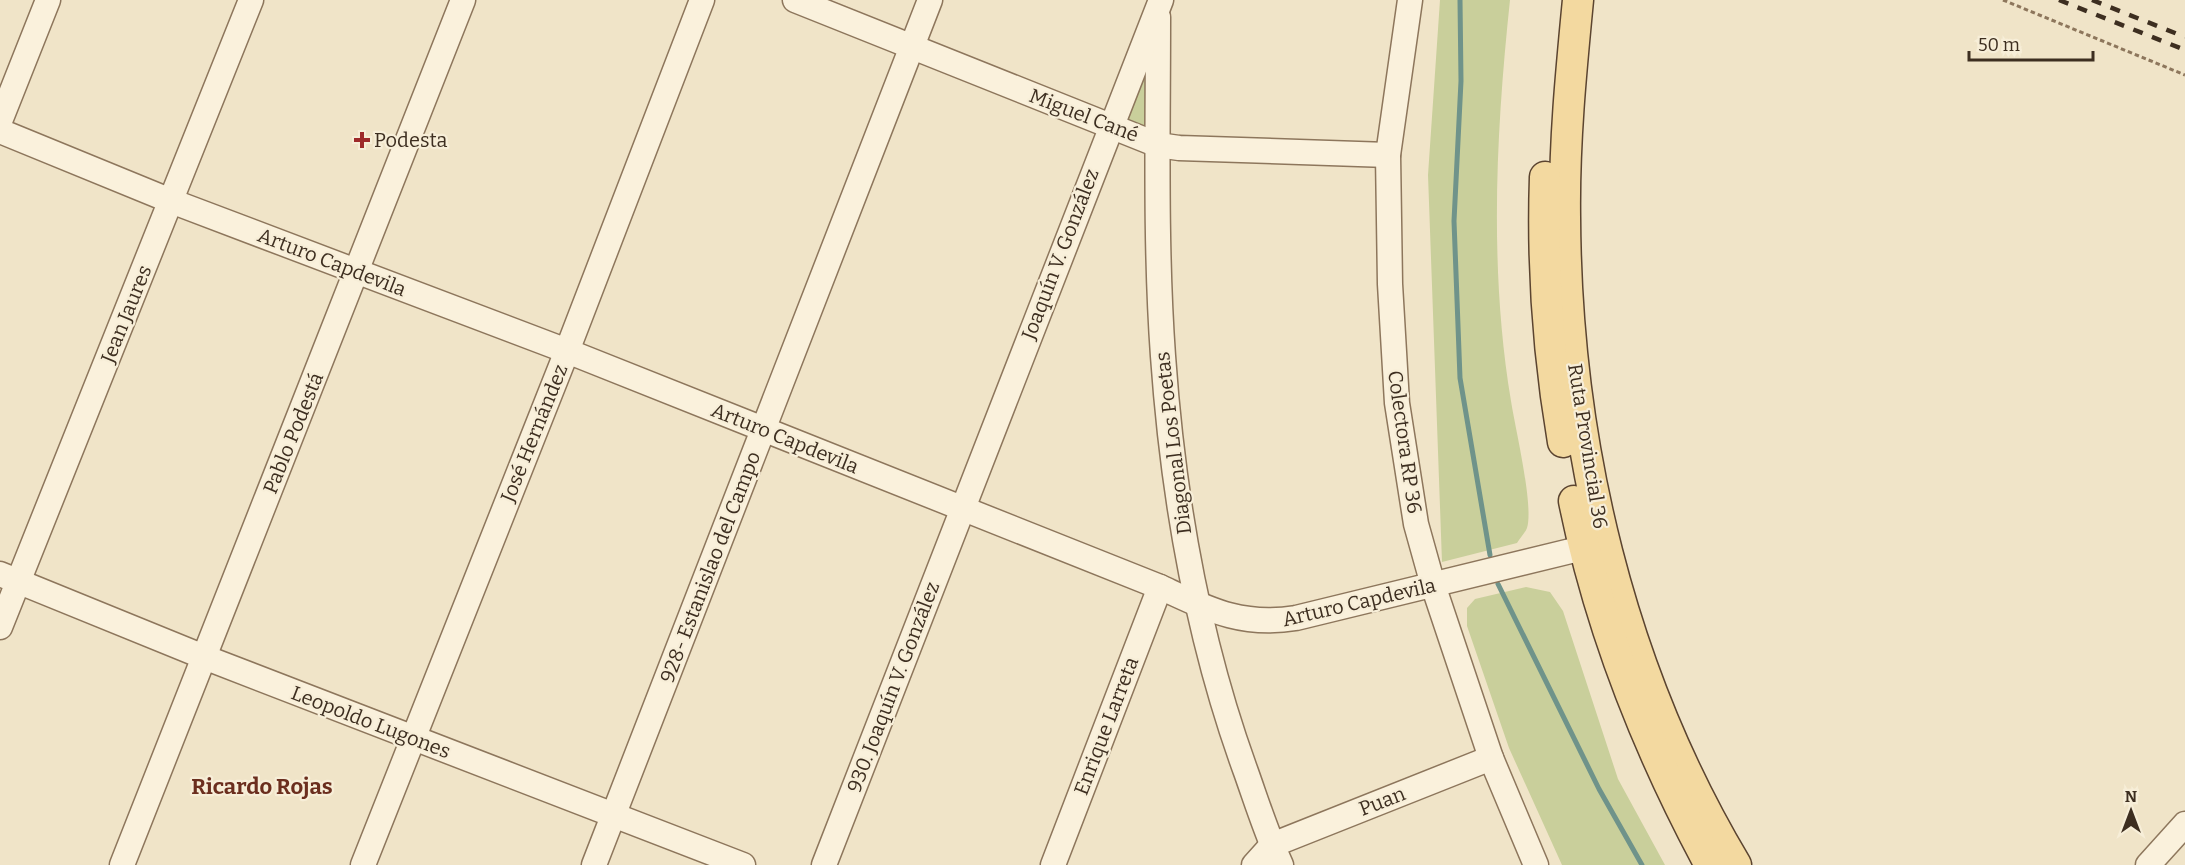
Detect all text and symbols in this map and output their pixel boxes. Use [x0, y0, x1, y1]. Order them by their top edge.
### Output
scale bar [1969, 24, 2094, 62]
text: 50 m [1978, 34, 2020, 56]
street label: Miguel Cané [1026, 83, 1142, 147]
place label: Podesta [374, 128, 447, 152]
marker: Podesta [355, 133, 369, 147]
street label: Joaquín V. González [1016, 165, 1104, 344]
street label: Arturo Capdevila [255, 223, 410, 301]
street label: Jean Jaures [95, 262, 156, 367]
street label: Diagonal Los Poetas [1150, 350, 1196, 536]
street label: José Hernández [495, 361, 573, 506]
street label: Ruta Provincial 36 [1563, 362, 1613, 530]
street label: Pablo Podestá [258, 369, 328, 497]
street label: Colectora RP 36 [1383, 369, 1427, 515]
street label: Arturo Capdevila [708, 398, 862, 478]
street label: 928- Estanislao del Campo [655, 448, 765, 686]
street label: Arturo Capdevila [1280, 573, 1438, 631]
street label: 930. Joaquín V. González [842, 578, 944, 796]
street label: Enrique Larreta [1069, 654, 1143, 798]
street label: Leopoldo Lugones [288, 681, 454, 763]
district label: Ricardo Rojas [191, 773, 333, 800]
street label: Puan [1355, 781, 1409, 821]
north arrow [2101, 781, 2161, 841]
text: N [2125, 787, 2137, 806]

